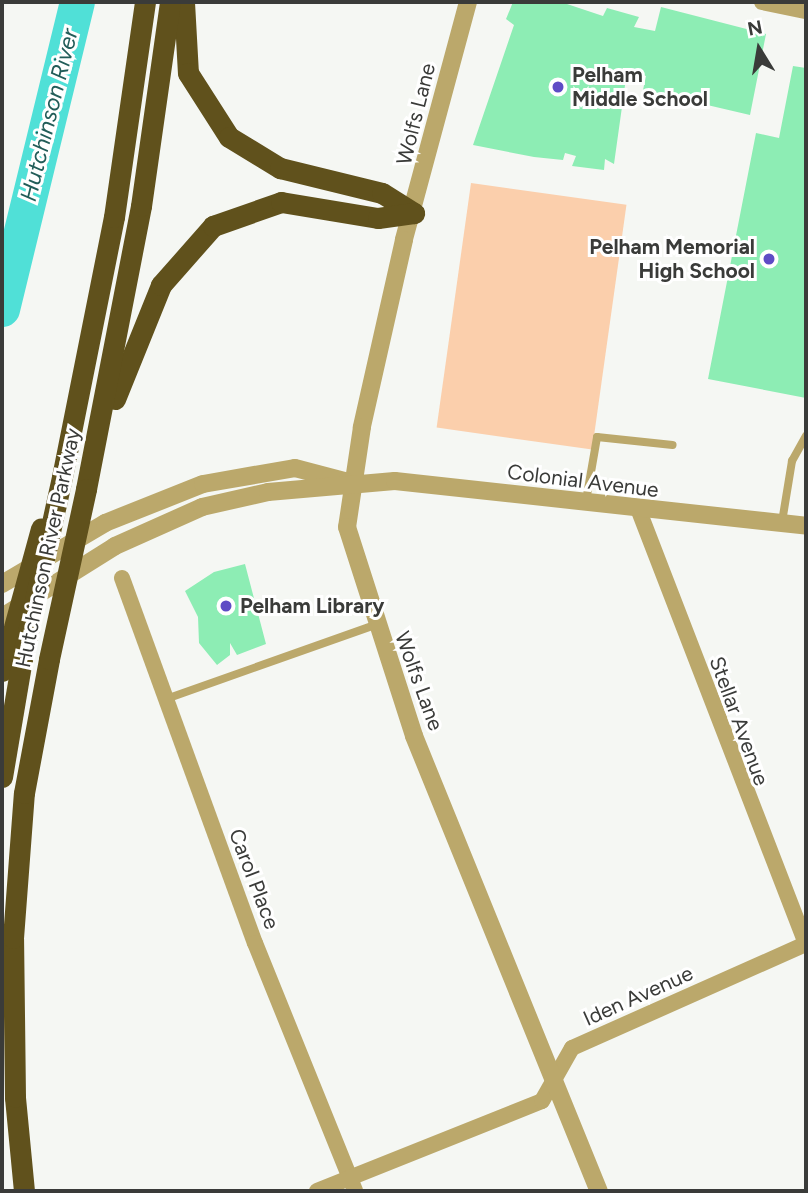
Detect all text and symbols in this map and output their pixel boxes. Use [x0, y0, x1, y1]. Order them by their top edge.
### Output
north arrow [724, 14, 794, 84]
text: N [745, 15, 764, 41]
water label: Hutchinson River [14, 26, 84, 204]
street label: Wolfs Lane [391, 61, 441, 167]
place label: Pelham Middle School [572, 62, 708, 112]
marker: Pelham Middle School [550, 79, 566, 95]
place label: Pelham Memorial High School [589, 234, 755, 284]
marker: Pelham Memorial High School [761, 251, 777, 267]
street label: Hutchinson River Parkway [10, 426, 86, 670]
street label: Colonial Avenue [506, 459, 660, 503]
place label: Pelham Library [240, 593, 384, 619]
marker: Pelham Library [218, 598, 234, 614]
street label: Wolfs Lane [389, 628, 449, 734]
street label: Stellar Avenue [704, 653, 774, 789]
street label: Carol Place [223, 825, 285, 933]
street label: Iden Avenue [579, 961, 697, 1031]

